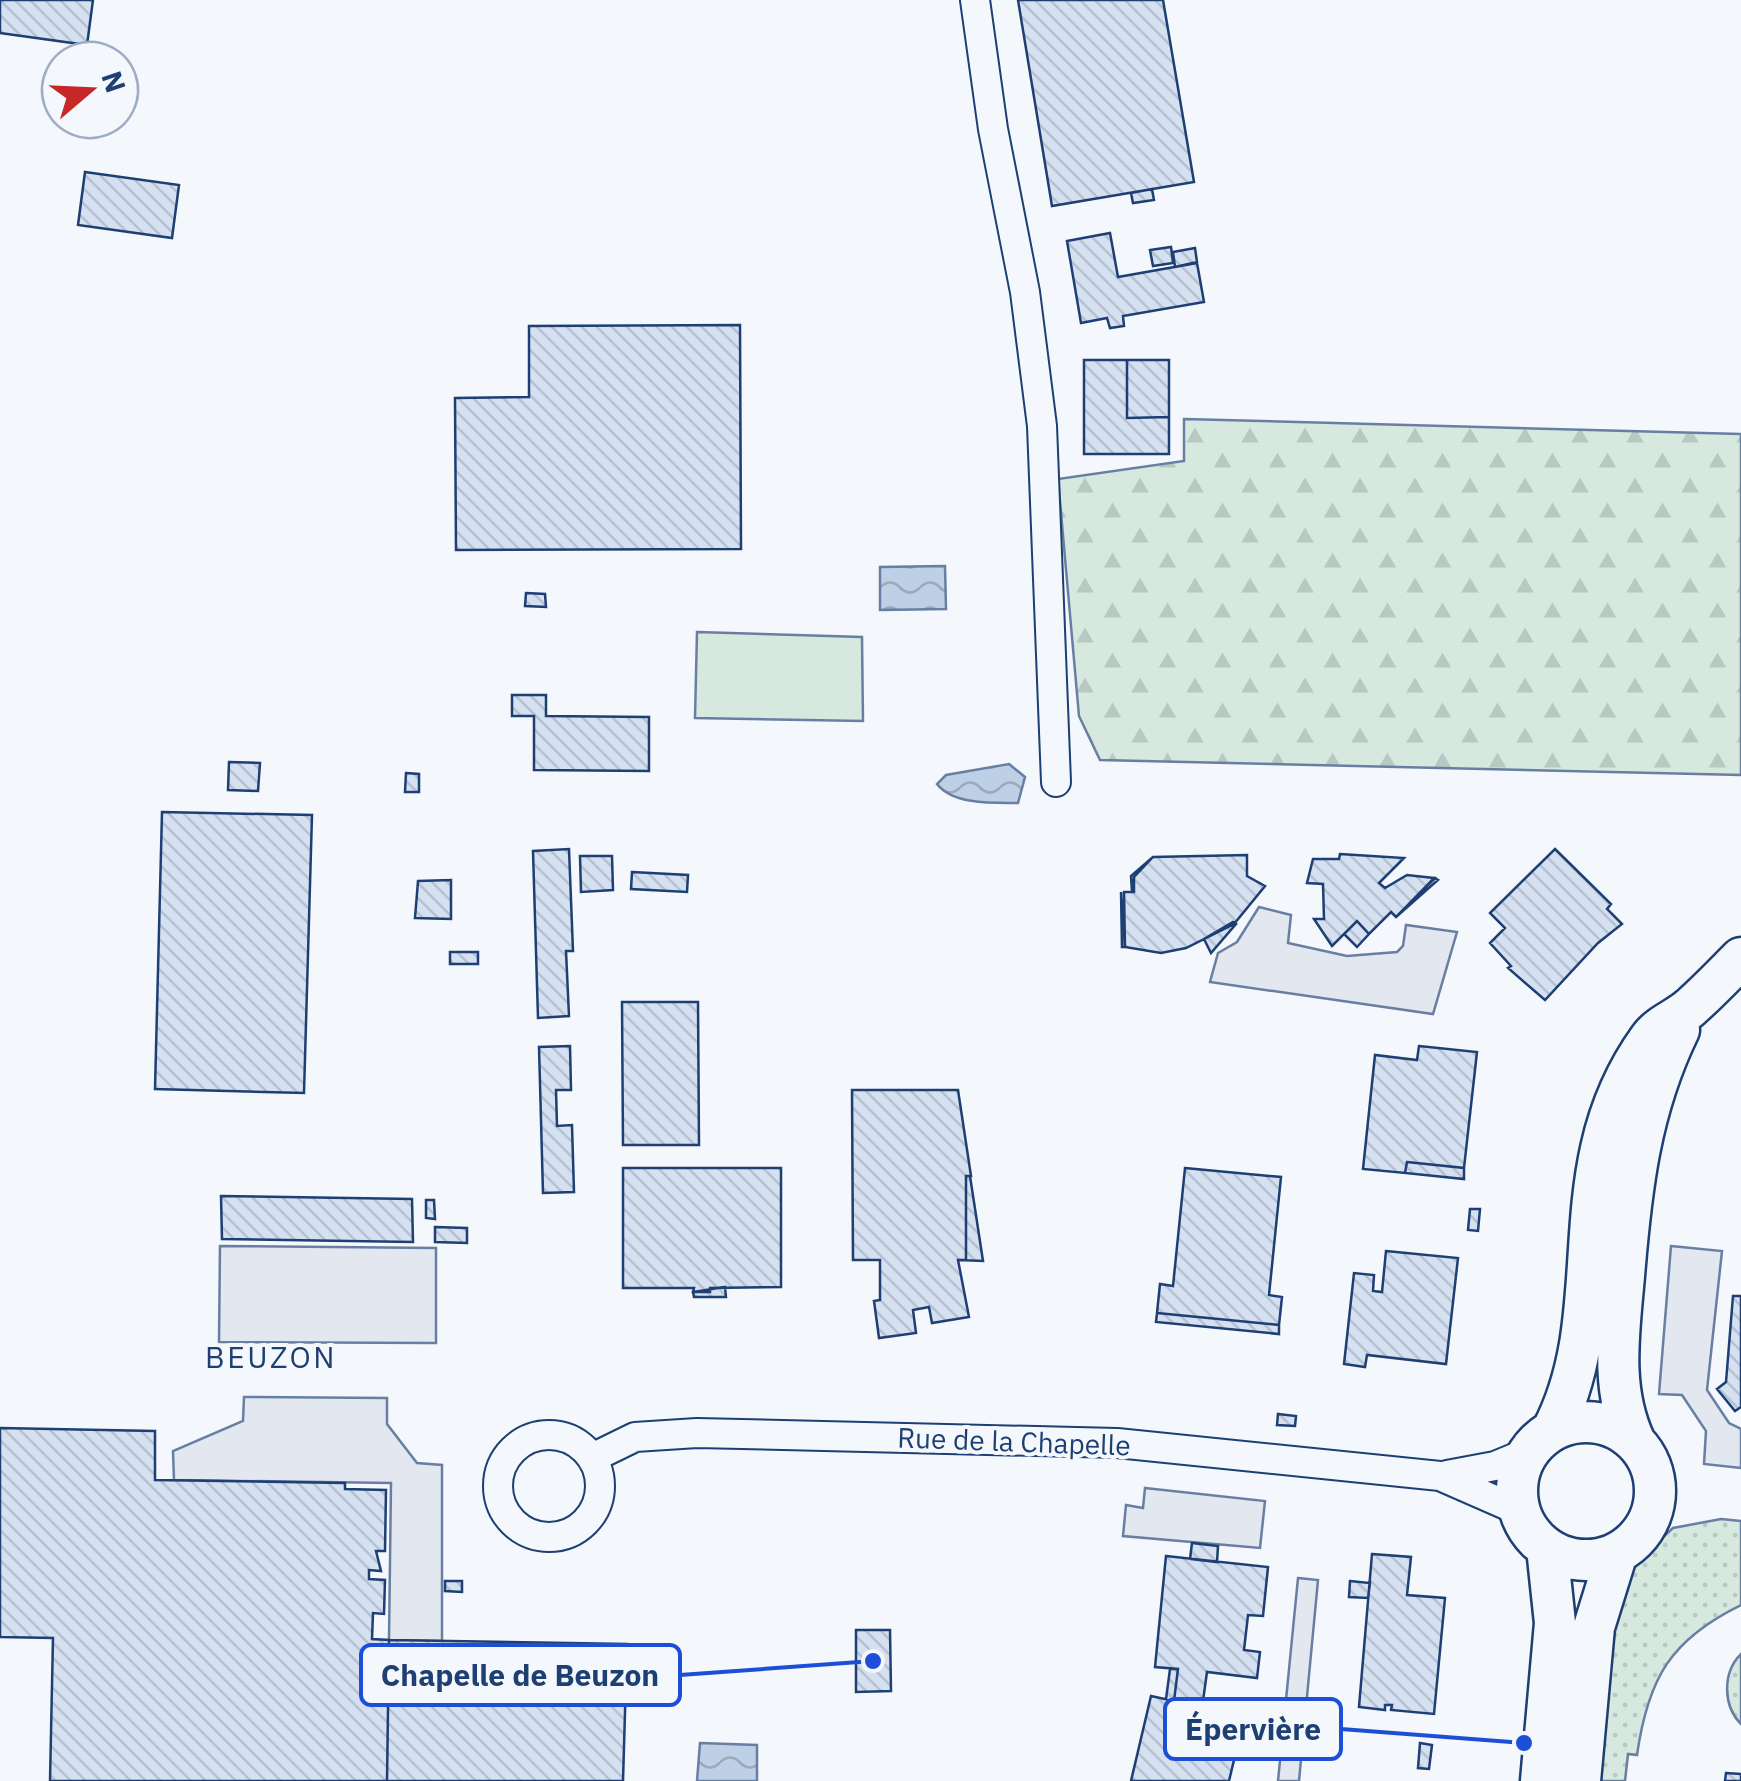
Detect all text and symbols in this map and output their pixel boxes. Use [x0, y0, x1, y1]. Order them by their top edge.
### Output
north arrow [40, 40, 140, 140]
text: N [93, 66, 135, 97]
district label: BEUZON [205, 1337, 337, 1376]
street label: Rue de la Chapelle [897, 1418, 1131, 1464]
callout: Chapelle de Beuzon [361, 1645, 680, 1705]
text: Chapelle de Beuzon [381, 1655, 659, 1694]
callout: Épervière [1165, 1699, 1341, 1759]
text: Épervière [1185, 1709, 1321, 1748]

